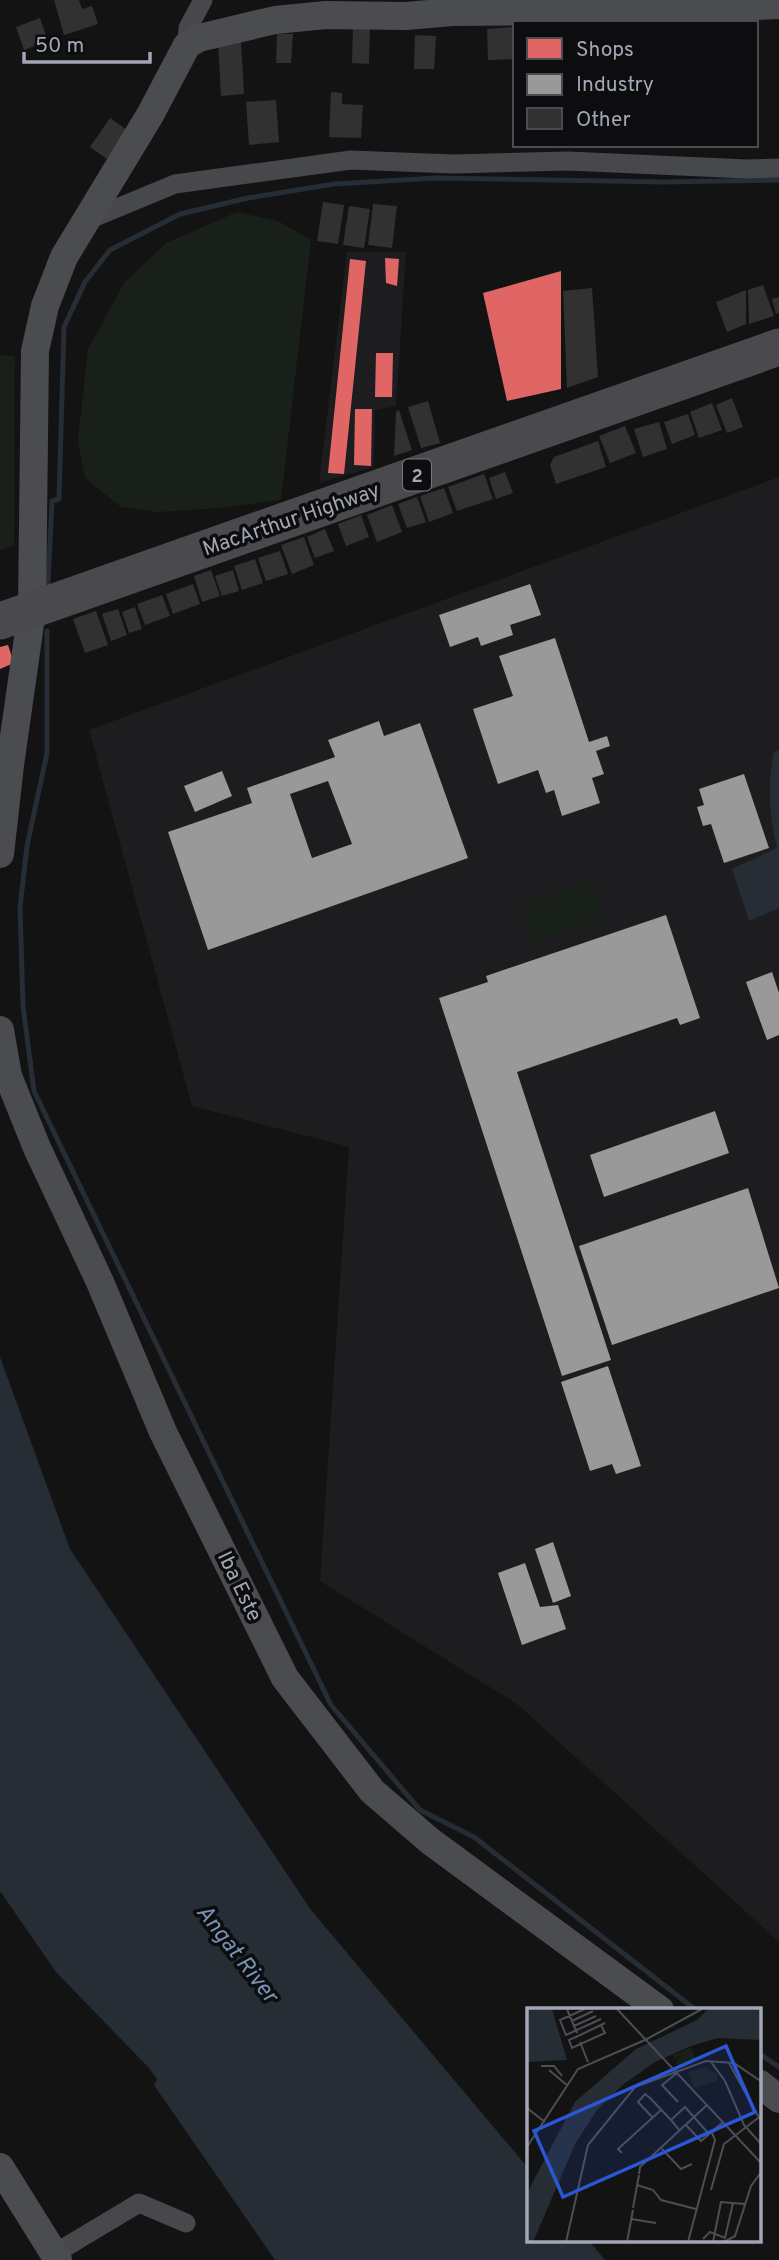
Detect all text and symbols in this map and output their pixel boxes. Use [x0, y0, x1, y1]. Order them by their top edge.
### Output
scale bar [24, 21, 150, 65]
legend [513, 21, 758, 147]
text: 50 m [35, 33, 84, 60]
text: Shops [576, 37, 634, 64]
text: Industry [576, 72, 654, 99]
text: Other [576, 107, 631, 134]
road number: 2 [403, 460, 431, 490]
street label: MacArthur Highway [199, 477, 384, 563]
street label: Iba Este [210, 1547, 267, 1626]
water label: Angat River [189, 1899, 285, 2011]
inset map [527, 2008, 762, 2242]

